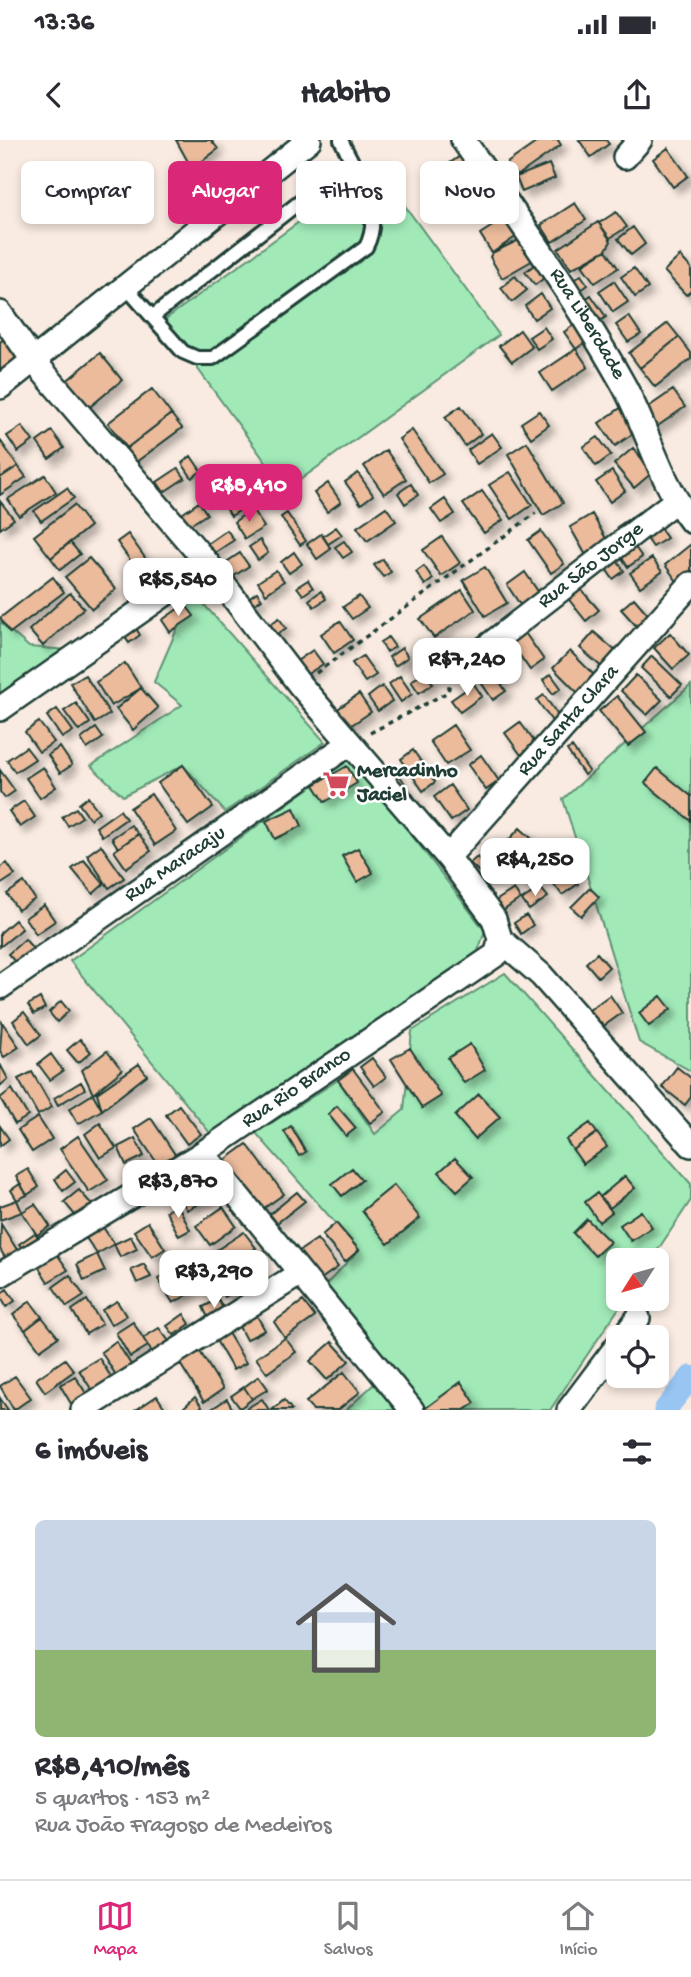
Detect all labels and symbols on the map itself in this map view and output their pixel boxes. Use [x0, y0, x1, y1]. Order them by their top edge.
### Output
street label: Rua Liberdade [543, 264, 631, 385]
pin: R$8,410 [184, 464, 314, 524]
street label: Rua São Jorge [533, 516, 650, 615]
pin: R$5,540 [113, 559, 243, 618]
pin: R$7,240 [402, 638, 532, 698]
street label: Rua Santa Clara [513, 659, 626, 782]
place label: Mercadinho Jaciel [356, 760, 458, 809]
supermarket icon: Mercadinho Jaciel [321, 769, 351, 799]
street label: Rua Maracaju [120, 821, 231, 909]
pin: R$4,250 [470, 838, 600, 898]
street label: Rua Rio Branco [237, 1043, 357, 1135]
pin: R$3,870 [113, 1160, 243, 1220]
north arrow [606, 1248, 668, 1311]
pin: R$3,290 [149, 1250, 279, 1310]

